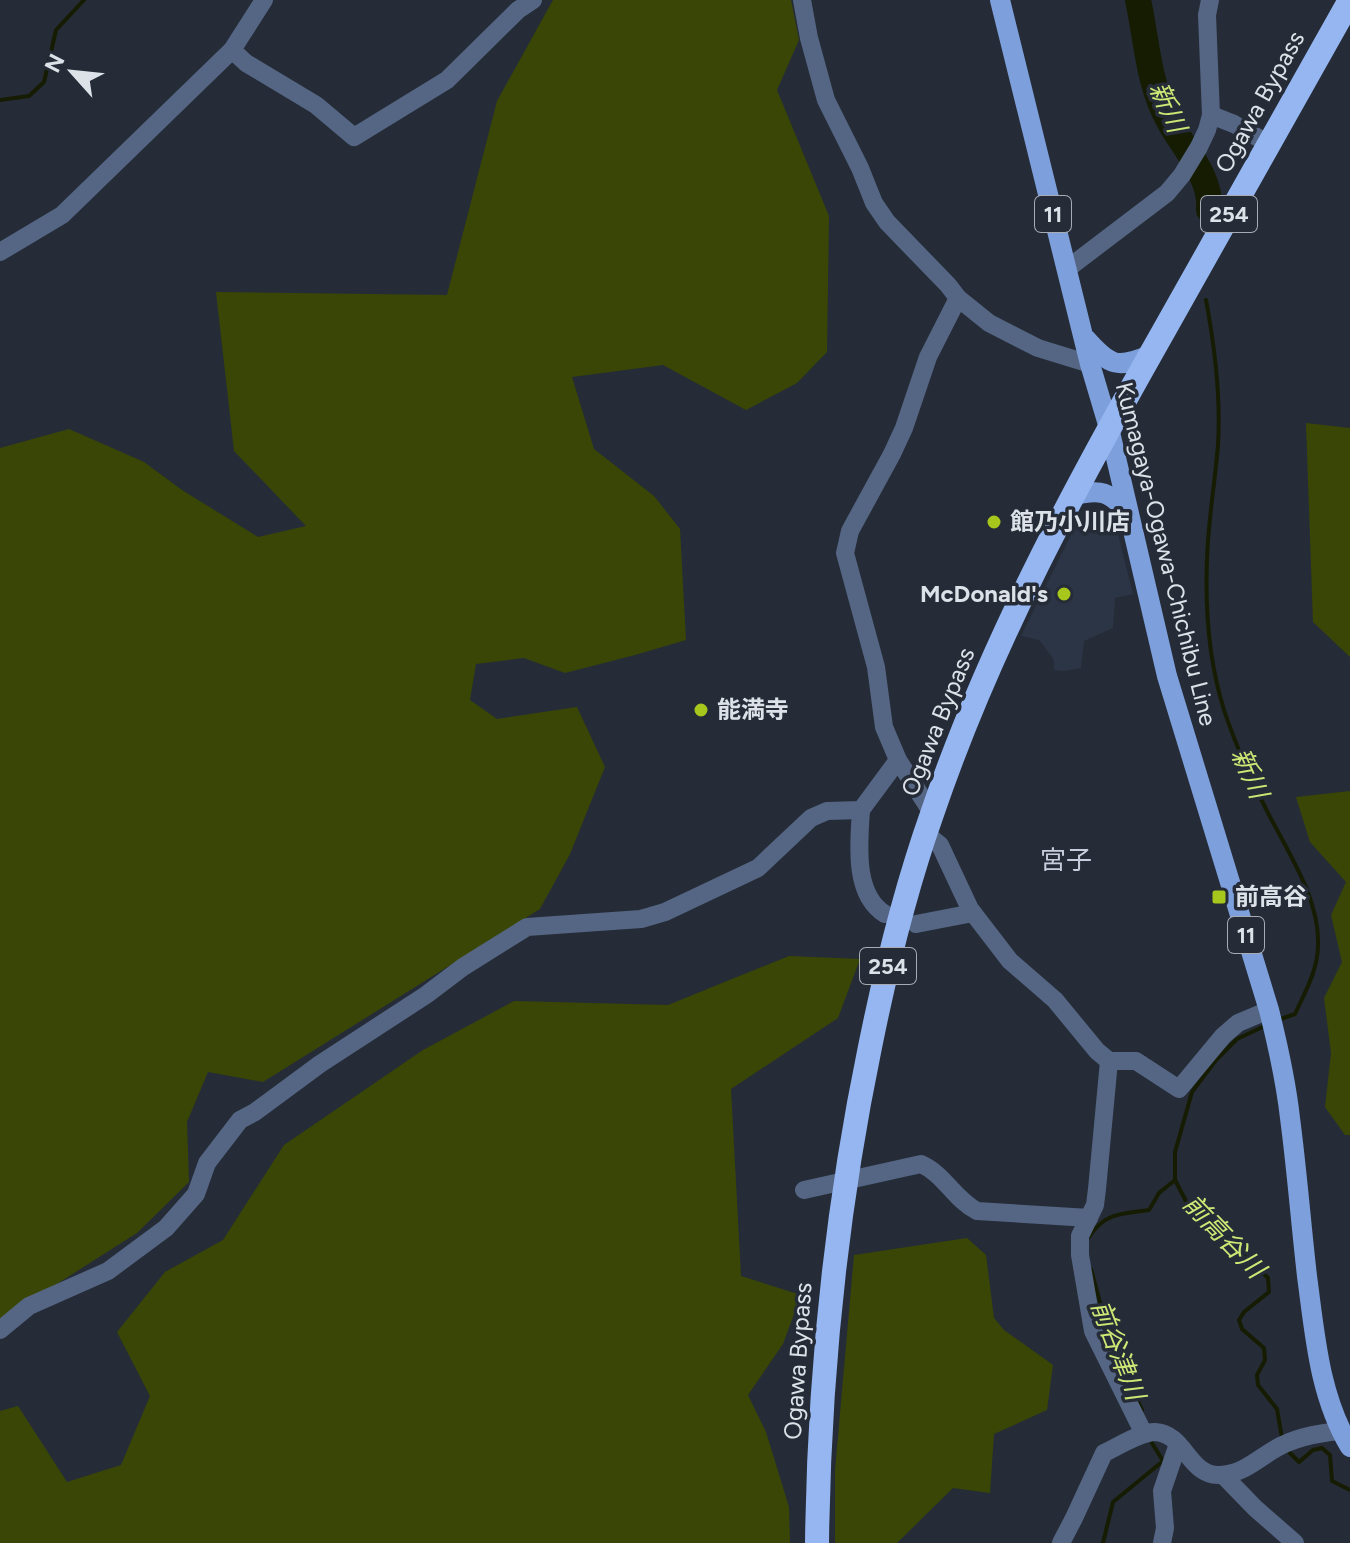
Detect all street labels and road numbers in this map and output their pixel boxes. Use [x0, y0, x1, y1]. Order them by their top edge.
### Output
street label: Ogawa Bypass [1209, 26, 1310, 178]
road number: 11 [1035, 196, 1071, 232]
road number: 254 [1201, 196, 1257, 232]
street label: Kumagaya-Ogawa-Chichibu Line [1110, 379, 1223, 729]
street label: Ogawa Bypass [895, 643, 980, 800]
road number: 11 [1228, 917, 1264, 953]
road number: 254 [860, 948, 916, 984]
street label: Ogawa Bypass [778, 1281, 817, 1441]

